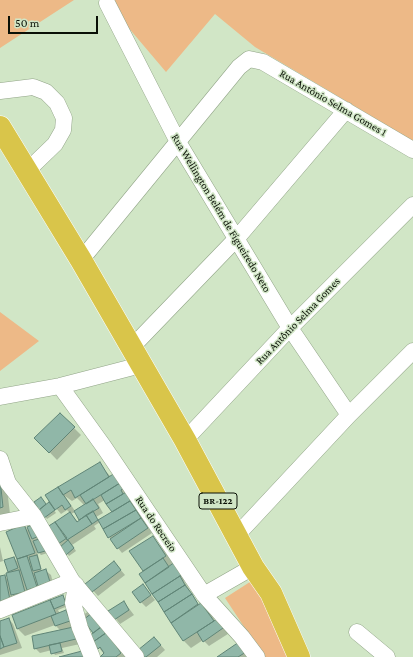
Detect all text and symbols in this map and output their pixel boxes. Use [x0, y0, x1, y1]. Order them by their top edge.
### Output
scale bar [10, 8, 100, 34]
text: 50 m [15, 16, 39, 30]
street label: Rua Antônio Selma Gomes 1 [277, 67, 389, 139]
street label: Rua Wellington Belém de Figueiredo Neto [168, 131, 274, 295]
street label: Rua Antônio Selma Gomes [253, 275, 343, 367]
road number: BR-122 [199, 493, 237, 509]
street label: Rua do Recreio [133, 494, 179, 554]

